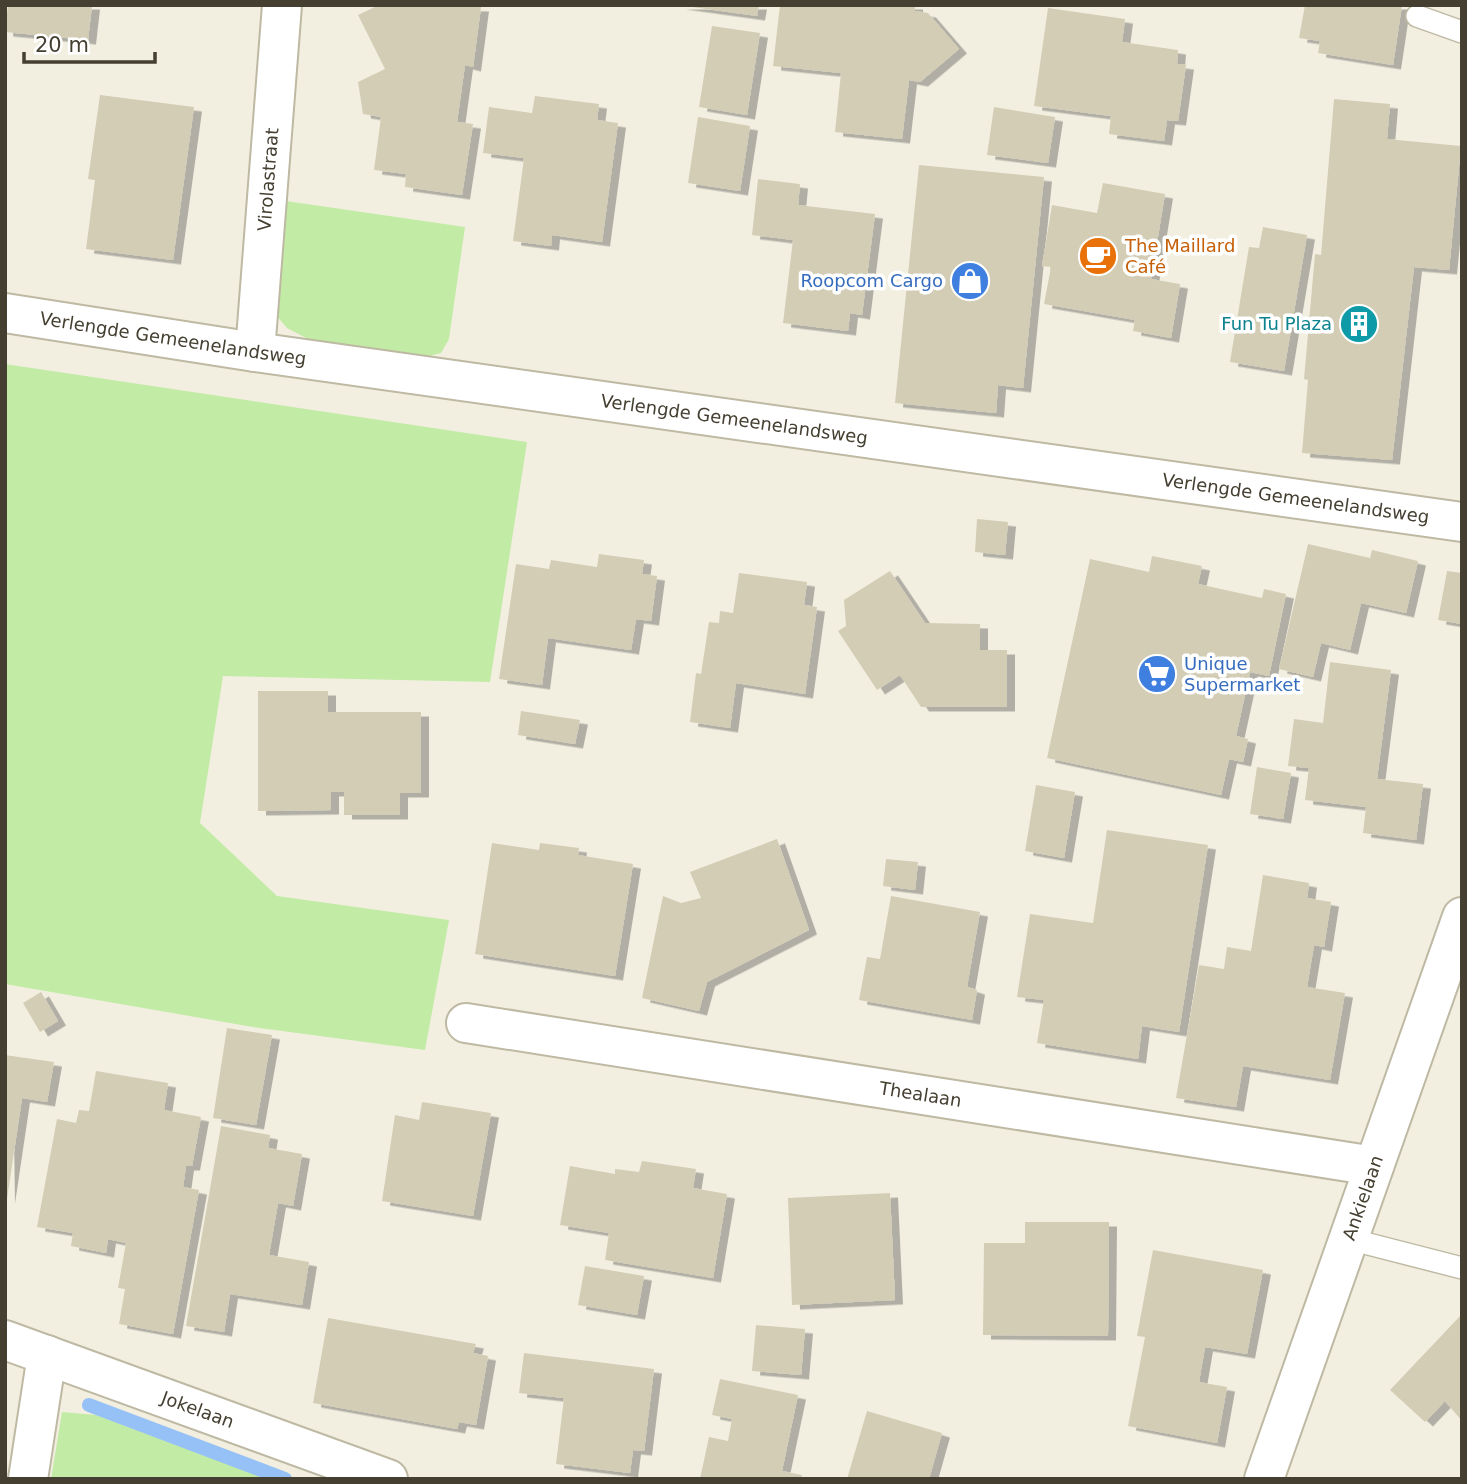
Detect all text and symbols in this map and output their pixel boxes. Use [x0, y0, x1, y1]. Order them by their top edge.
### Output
scale bar [24, 21, 156, 65]
text: 20 m [35, 33, 89, 57]
street label: Virolastraat [253, 127, 282, 232]
cafe icon: The Maillard Café [1077, 235, 1119, 277]
place label: The Maillard Café [1124, 235, 1235, 277]
shop icon: Roopcom Cargo [949, 260, 991, 302]
place label: Roopcom Cargo [801, 270, 943, 291]
building icon: Fun Tu Plaza [1338, 303, 1380, 345]
street label: Verlengde Gemeenelandsweg [38, 308, 308, 369]
place label: Fun Tu Plaza [1221, 313, 1332, 334]
street label: Verlengde Gemeenelandsweg [599, 390, 869, 448]
street label: Verlengde Gemeenelandsweg [1161, 469, 1431, 527]
supermarket icon: Unique Supermarket [1136, 653, 1178, 695]
place label: Unique Supermarket [1184, 653, 1300, 695]
street label: Thealaan [877, 1077, 963, 1111]
street label: Ankielaan [1338, 1152, 1387, 1243]
street label: Jokelaan [158, 1386, 237, 1432]

